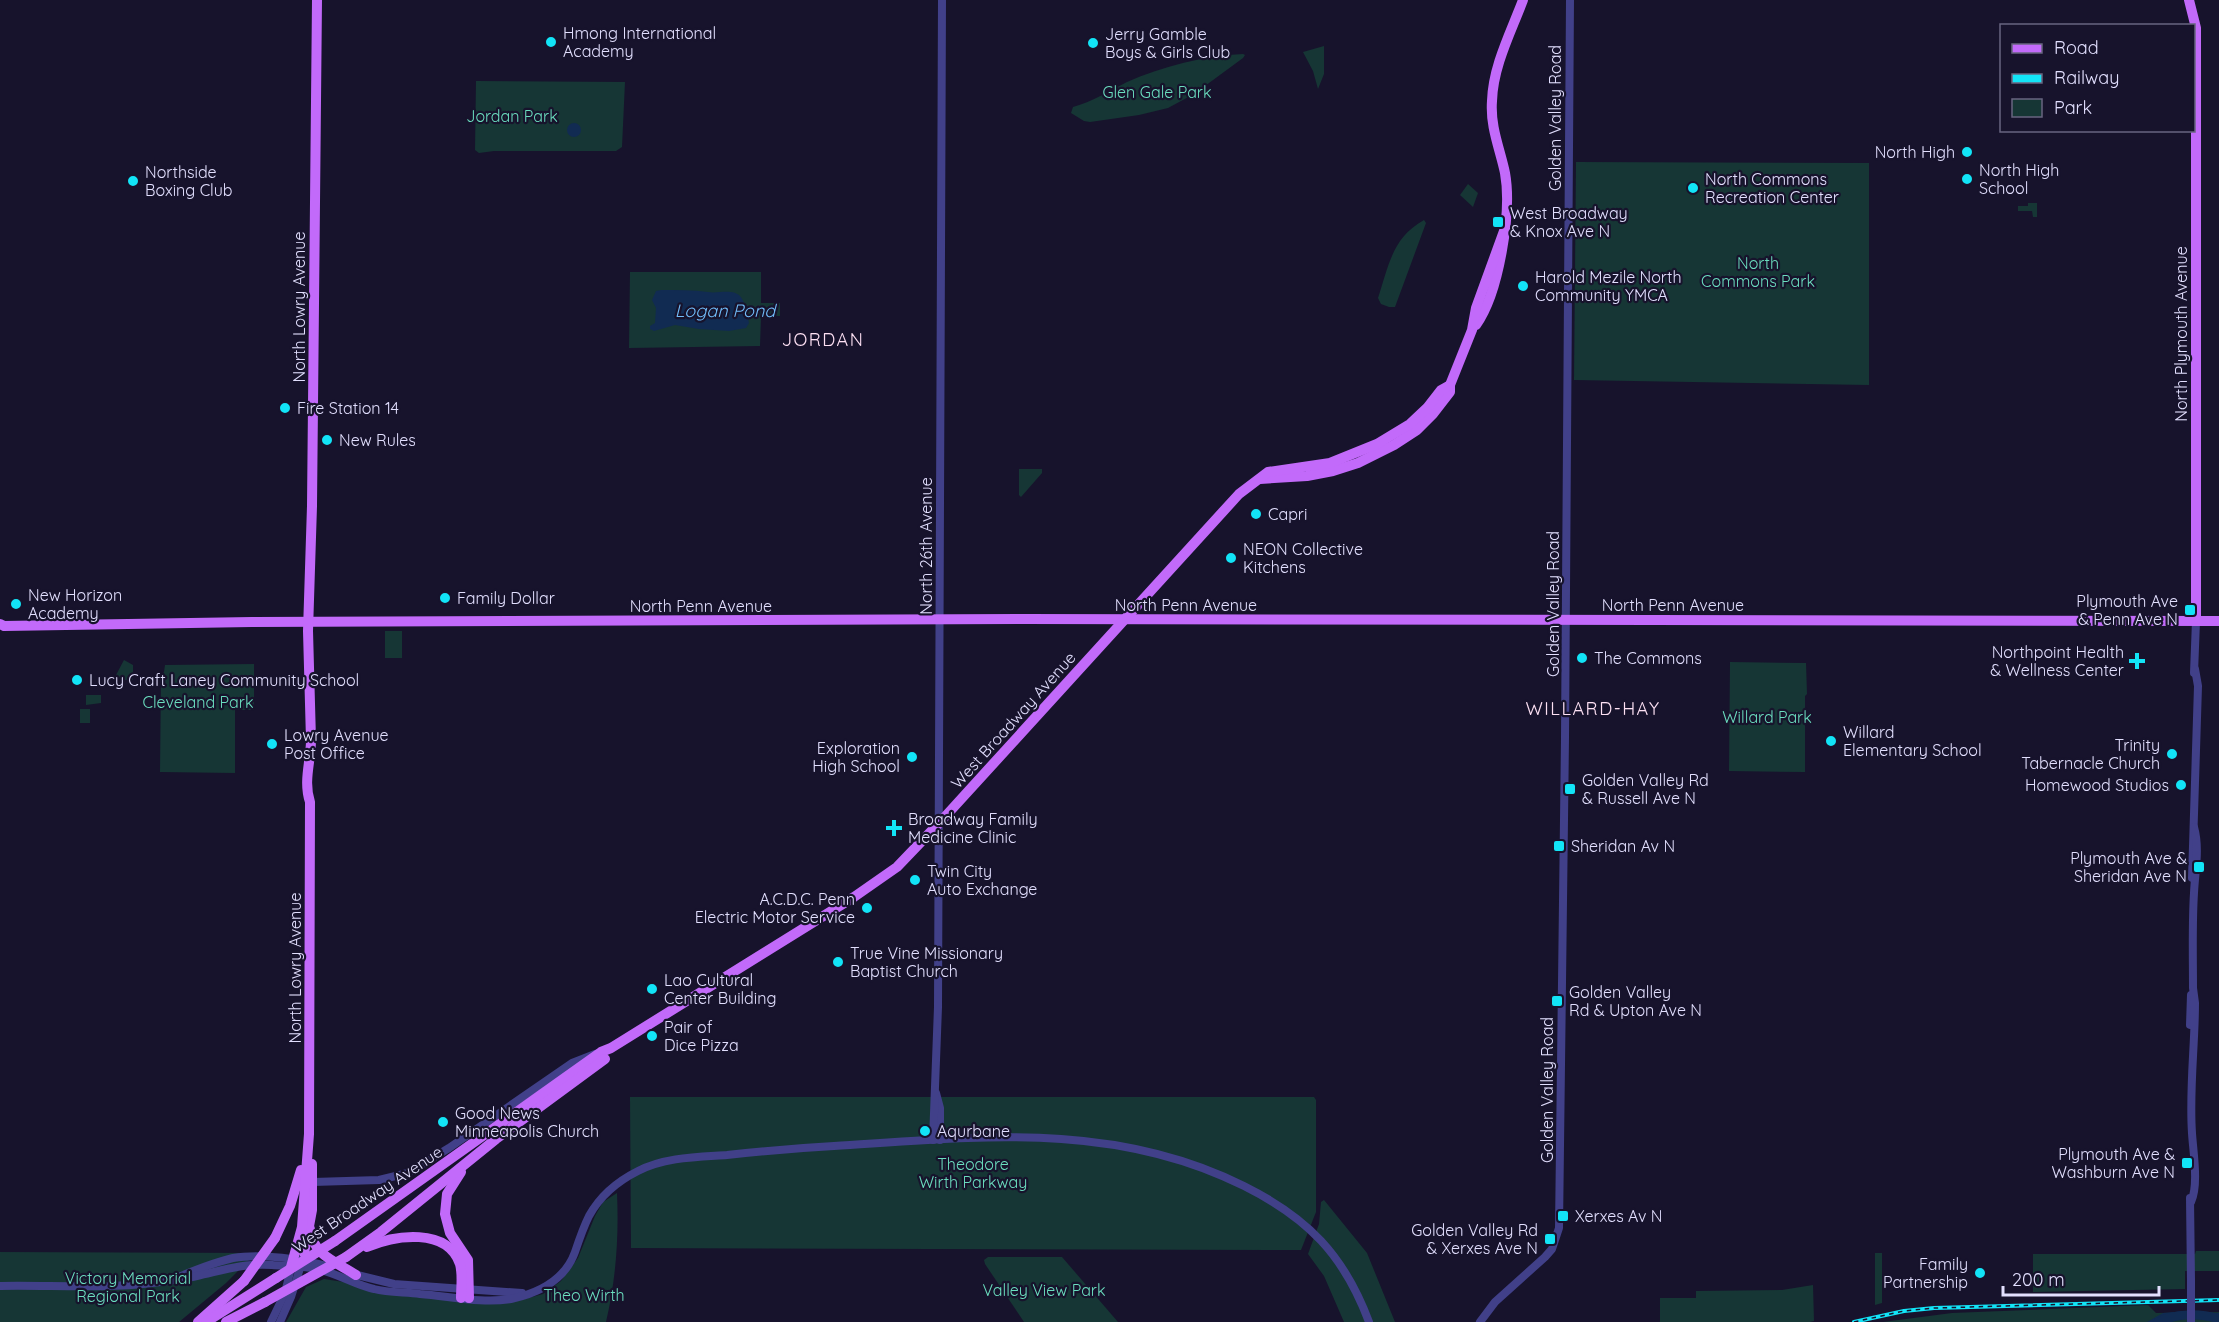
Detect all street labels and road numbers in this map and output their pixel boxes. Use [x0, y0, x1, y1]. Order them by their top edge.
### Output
street label: Golden Valley Road [1545, 45, 1565, 191]
street label: North Lowry Avenue [289, 232, 309, 382]
street label: North Plymouth Avenue [2171, 246, 2191, 422]
street label: North 26th Avenue [916, 477, 936, 615]
street label: Golden Valley Road [1543, 531, 1563, 677]
street label: North Penn Avenue [1115, 595, 1257, 615]
street label: North Penn Avenue [1602, 595, 1744, 615]
street label: North Penn Avenue [630, 596, 772, 616]
street label: West Broadway Avenue [946, 648, 1080, 792]
street label: North Lowry Avenue [285, 893, 305, 1043]
street label: Golden Valley Road [1537, 1017, 1557, 1163]
street label: West Broadway Avenue [288, 1141, 446, 1257]

